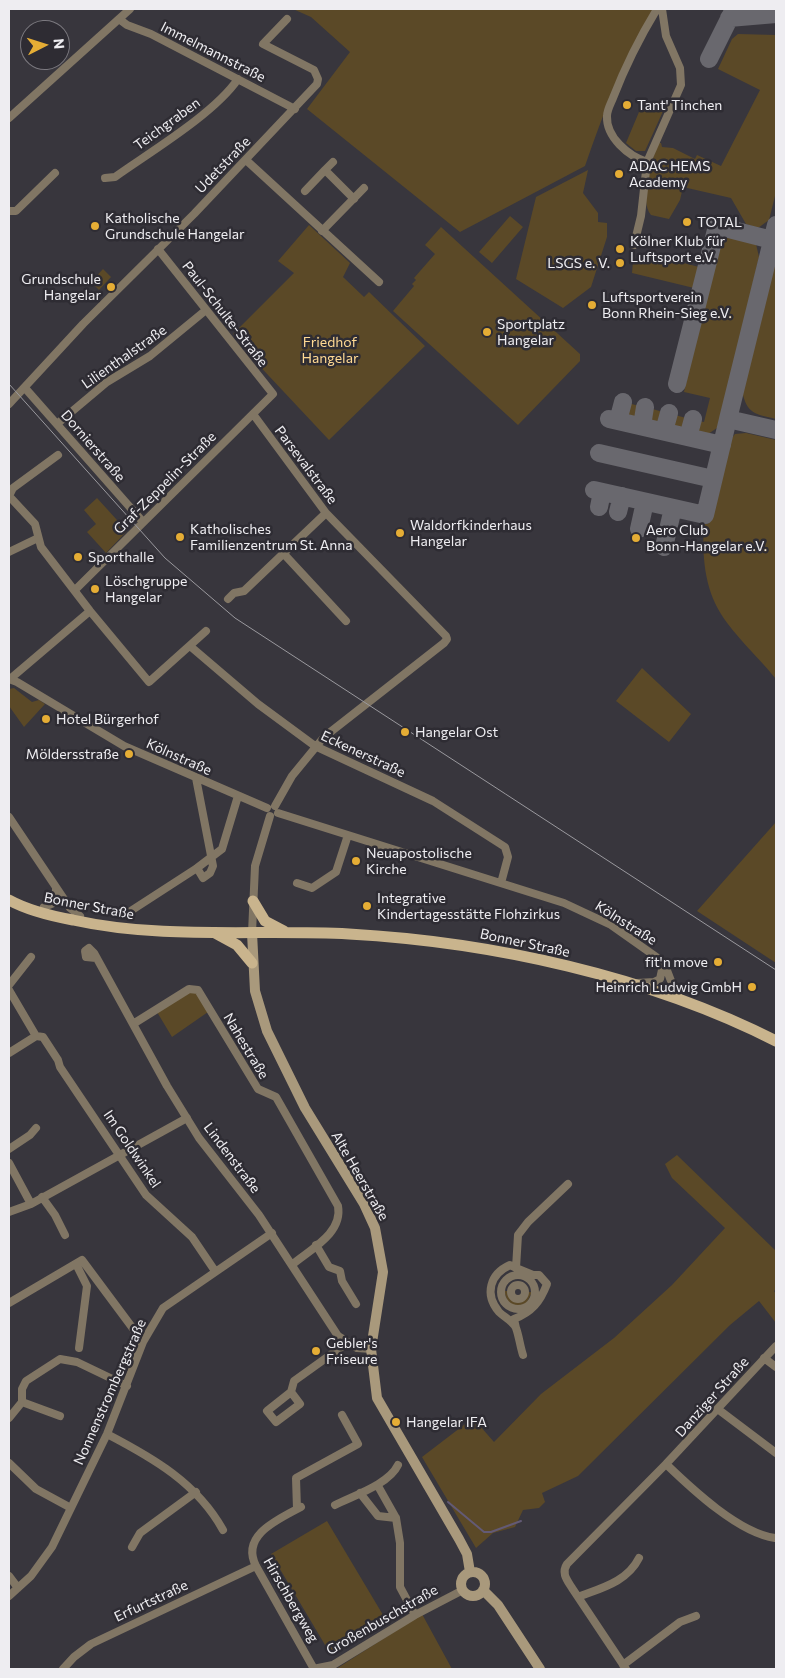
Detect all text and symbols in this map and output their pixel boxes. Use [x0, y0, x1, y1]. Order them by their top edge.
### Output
street label: Immelmannstraße [158, 18, 268, 86]
north arrow [20, 20, 70, 70]
text: N [51, 38, 68, 50]
street label: Teichgraben [131, 94, 203, 154]
place label: Tant' Tinchen [637, 97, 722, 113]
marker: Tant' Tinchen [621, 99, 633, 111]
street label: Udetstraße [192, 133, 254, 197]
place label: ADAC HEMS Academy [629, 158, 710, 190]
marker: ADAC HEMS Academy [613, 168, 625, 180]
place label: Katholische Grundschule Hangelar [105, 210, 245, 242]
place label: TOTAL [697, 214, 742, 230]
marker: TOTAL [681, 216, 693, 228]
marker: Katholische Grundschule Hangelar [89, 220, 101, 232]
place label: Kölner Klub für Luftsport e.V. [630, 233, 725, 266]
marker: Kölner Klub für Luftsport e.V. [614, 243, 626, 255]
place label: LSGS e. V. [547, 255, 610, 271]
marker: LSGS e. V. [614, 257, 626, 269]
street label: Paul-Schulte-Straße [179, 258, 271, 370]
place label: Grundschule Hangelar [21, 271, 101, 304]
marker: Grundschule Hangelar [105, 281, 117, 293]
place label: Luftsportverein Bonn Rhein-Sieg e.V. [602, 289, 732, 322]
marker: Luftsportverein Bonn Rhein-Sieg e.V. [586, 299, 598, 311]
place label: Sportplatz Hangelar [497, 316, 565, 348]
street label: Lilienthalstraße [78, 322, 170, 392]
marker: Sportplatz Hangelar [481, 326, 493, 338]
park label: Friedhof Hangelar [301, 334, 359, 367]
street label: Dornierstraße [57, 407, 129, 485]
street label: Parsevalstraße [271, 423, 341, 507]
street label: Graf-Zeppelin-Straße [110, 428, 220, 538]
place label: Waldorfkinderhaus Hangelar [410, 517, 532, 550]
place label: Katholisches Familienzentrum St. Anna [190, 521, 353, 554]
place label: Aero Club Bonn-Hangelar e.V. [646, 522, 767, 554]
marker: Waldorfkinderhaus Hangelar [394, 527, 406, 539]
marker: Katholisches Familienzentrum St. Anna [174, 531, 186, 543]
marker: Aero Club Bonn-Hangelar e.V. [630, 532, 642, 544]
place label: Sporthalle [88, 549, 154, 565]
marker: Sporthalle [72, 551, 84, 563]
place label: Löschgruppe Hangelar [105, 573, 188, 606]
marker: Löschgruppe Hangelar [89, 583, 101, 595]
place label: Hotel Bürgerhof [56, 711, 159, 727]
marker: Hotel Bürgerhof [40, 713, 52, 725]
place label: Hangelar Ost [415, 724, 498, 740]
marker: Hangelar Ost [399, 726, 411, 738]
street label: Eckenerstraße [318, 727, 408, 781]
street label: Kölnstraße [144, 735, 214, 779]
place label: Möldersstraße [26, 746, 119, 762]
marker: Möldersstraße [123, 748, 135, 760]
place label: Neuapostolische Kirche [366, 845, 472, 878]
marker: Neuapostolische Kirche [350, 855, 362, 867]
street label: Bonner Straße [42, 889, 136, 923]
place label: Integrative Kindertagesstätte Flohzirkus [377, 890, 560, 922]
street label: Kölnstraße [592, 897, 660, 949]
marker: Integrative Kindertagesstätte Flohzirkus [361, 900, 373, 912]
street label: Bonner Straße [478, 925, 572, 961]
place label: fit'n move [645, 954, 708, 970]
marker: fit'n move [712, 956, 724, 968]
place label: Heinrich Ludwig GmbH [595, 979, 742, 995]
marker: Heinrich Ludwig GmbH [746, 981, 758, 993]
street label: Nahestraße [220, 1010, 272, 1082]
street label: Im Goldwinkel [100, 1107, 164, 1191]
street label: Lindenstraße [200, 1119, 264, 1197]
street label: Alte Heerstraße [328, 1128, 392, 1224]
street label: Nonnenstrombergstraße [70, 1316, 150, 1468]
place label: Gebler's Friseure [326, 1335, 378, 1368]
marker: Gebler's Friseure [310, 1345, 322, 1357]
street label: Danziger Straße [672, 1354, 752, 1440]
place label: Hangelar IFA [406, 1414, 487, 1430]
marker: Hangelar IFA [390, 1416, 402, 1428]
street label: Hirschbergweg [260, 1554, 322, 1646]
street label: Erfurtstraße [112, 1577, 190, 1625]
street label: Großenbuschstraße [323, 1581, 441, 1659]

